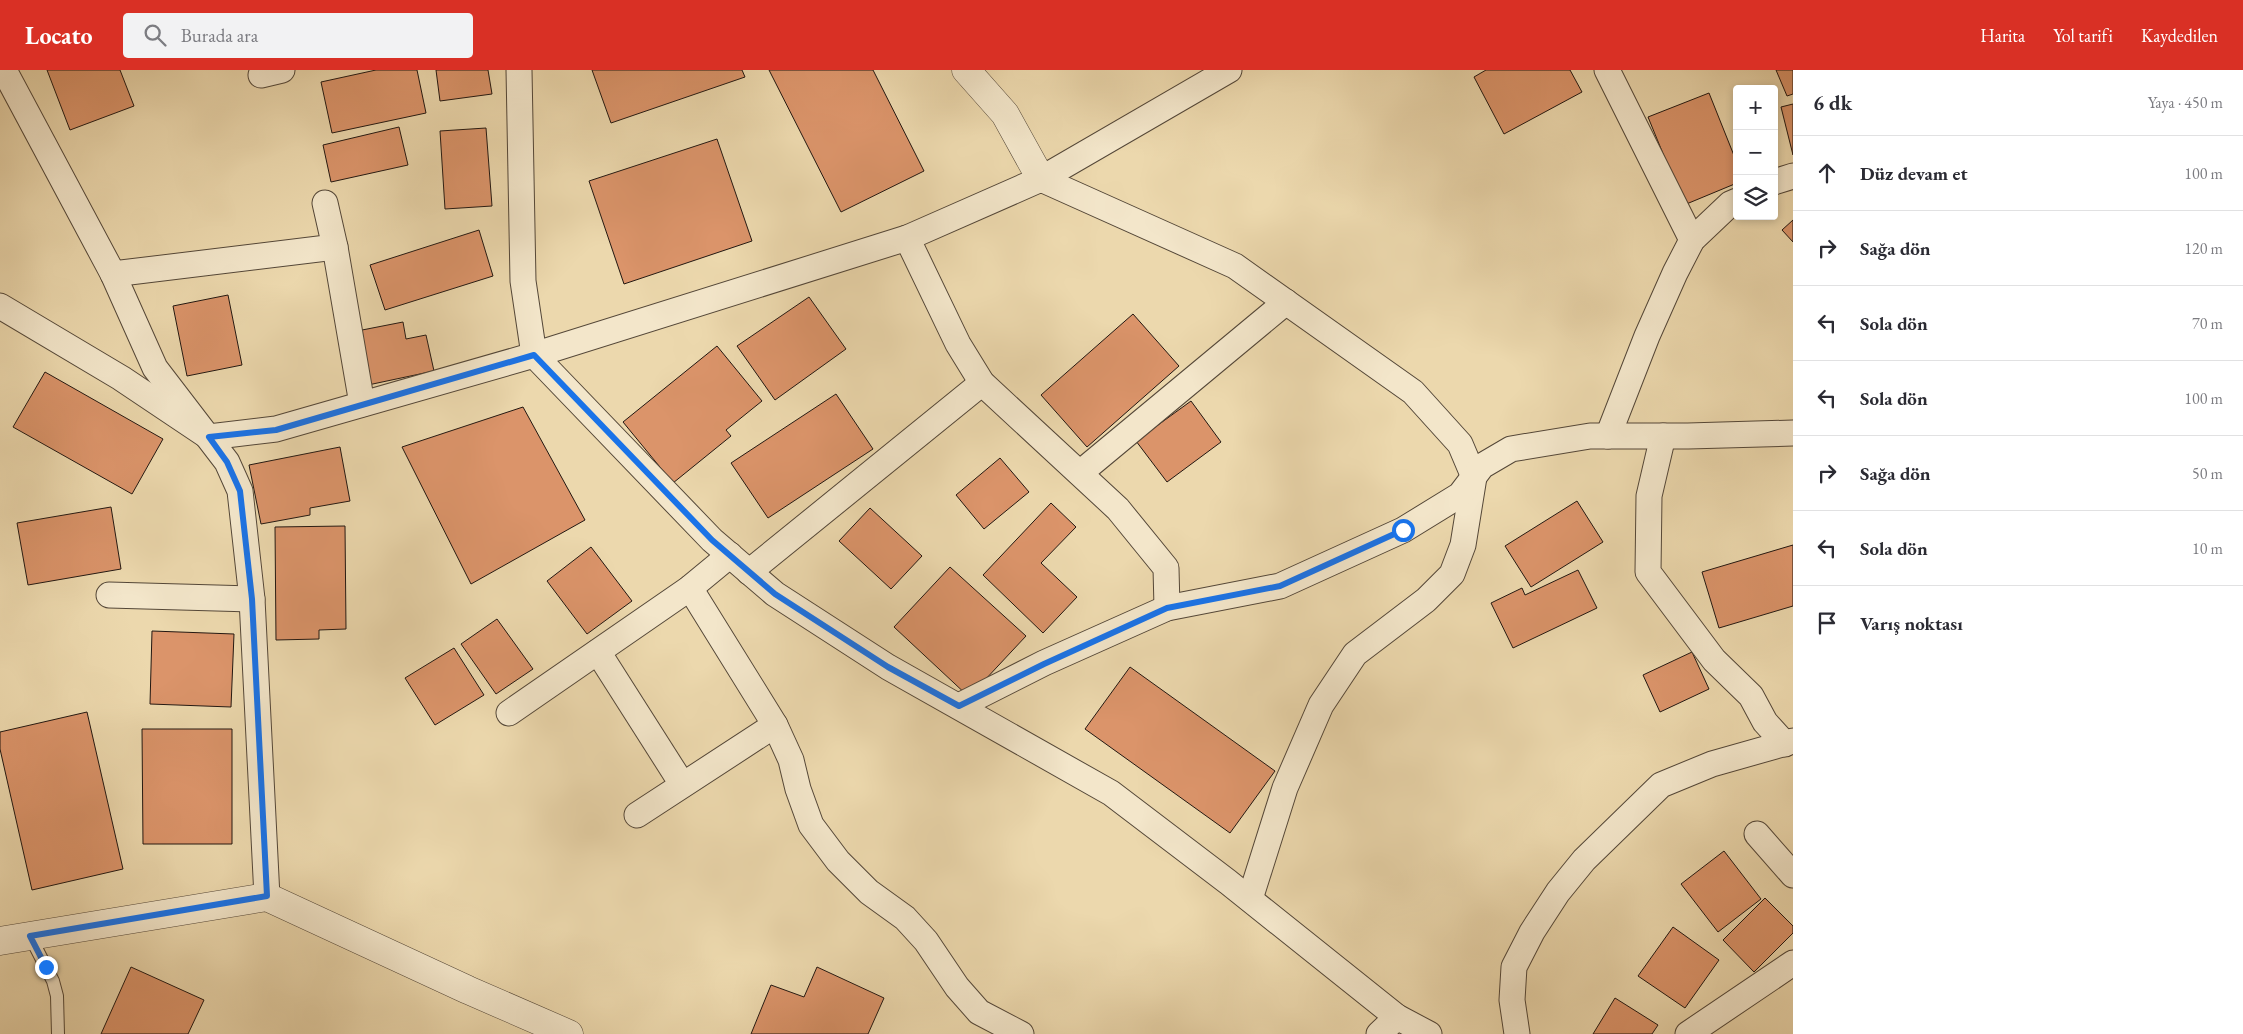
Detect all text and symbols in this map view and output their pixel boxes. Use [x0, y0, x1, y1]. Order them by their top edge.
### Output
search box [123, 13, 473, 58]
text: Locato [25, 20, 93, 51]
icon: search [141, 21, 169, 49]
text: Burada ara [181, 23, 258, 48]
text: Harita [1980, 24, 2025, 47]
text: Yol tarifi [2053, 24, 2113, 47]
text: Kaydedilen [2141, 24, 2218, 47]
map controls [1733, 85, 1778, 220]
button: + [1733, 85, 1778, 130]
text: 6 dk [1813, 89, 1852, 116]
text: Yaya · 450 m [2148, 92, 2223, 113]
button: − [1733, 130, 1778, 175]
icon: ahead [1813, 159, 1841, 187]
text: Düz devam et [1860, 161, 1968, 186]
text: 100 m [2184, 163, 2223, 184]
button: layers [1733, 175, 1778, 220]
icon: right [1813, 234, 1841, 262]
text: Sağa dön [1860, 236, 1931, 261]
text: 120 m [2184, 238, 2223, 259]
icon: left [1813, 309, 1841, 337]
text: Sola dön [1860, 311, 1928, 336]
text: 70 m [2192, 313, 2223, 334]
icon: left [1813, 384, 1841, 412]
text: Sola dön [1860, 386, 1928, 411]
text: 100 m [2184, 388, 2223, 409]
icon: right [1813, 459, 1841, 487]
text: Sağa dön [1860, 461, 1931, 486]
text: 50 m [2192, 463, 2223, 484]
route start [1392, 519, 1415, 542]
icon: left [1813, 534, 1841, 562]
text: Sola dön [1860, 536, 1928, 561]
text: 10 m [2192, 538, 2223, 559]
icon: arrive [1813, 609, 1841, 637]
text: Varış noktası [1860, 611, 1963, 636]
route end [35, 956, 58, 979]

